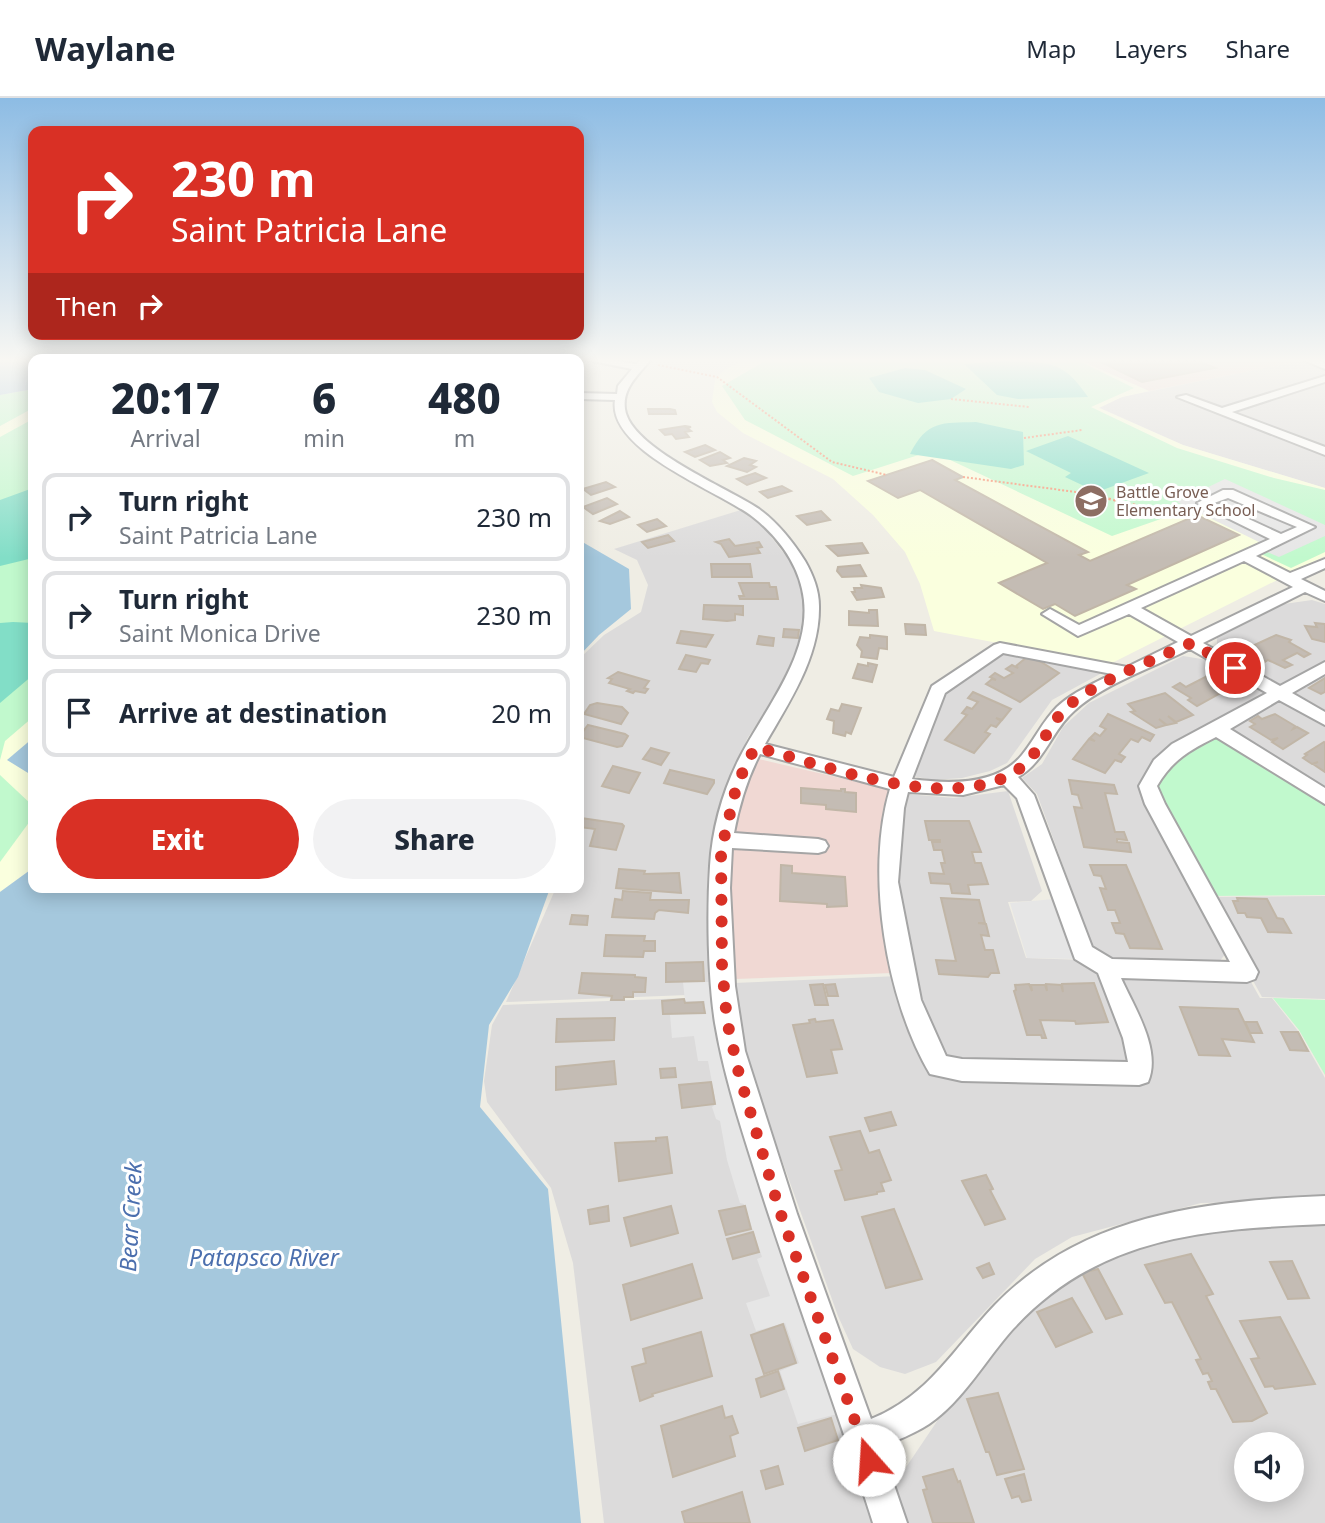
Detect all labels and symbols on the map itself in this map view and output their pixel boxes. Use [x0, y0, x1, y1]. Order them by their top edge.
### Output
place label: Battle Grove Elementary School [1116, 481, 1255, 521]
school or university icon: Battle Grove Elementary School [1072, 482, 1110, 520]
pin [1205, 638, 1265, 698]
water label: Bear Creek [111, 1160, 149, 1273]
water label: Patapsco River [189, 1241, 340, 1273]
position arrow [832, 1423, 906, 1497]

